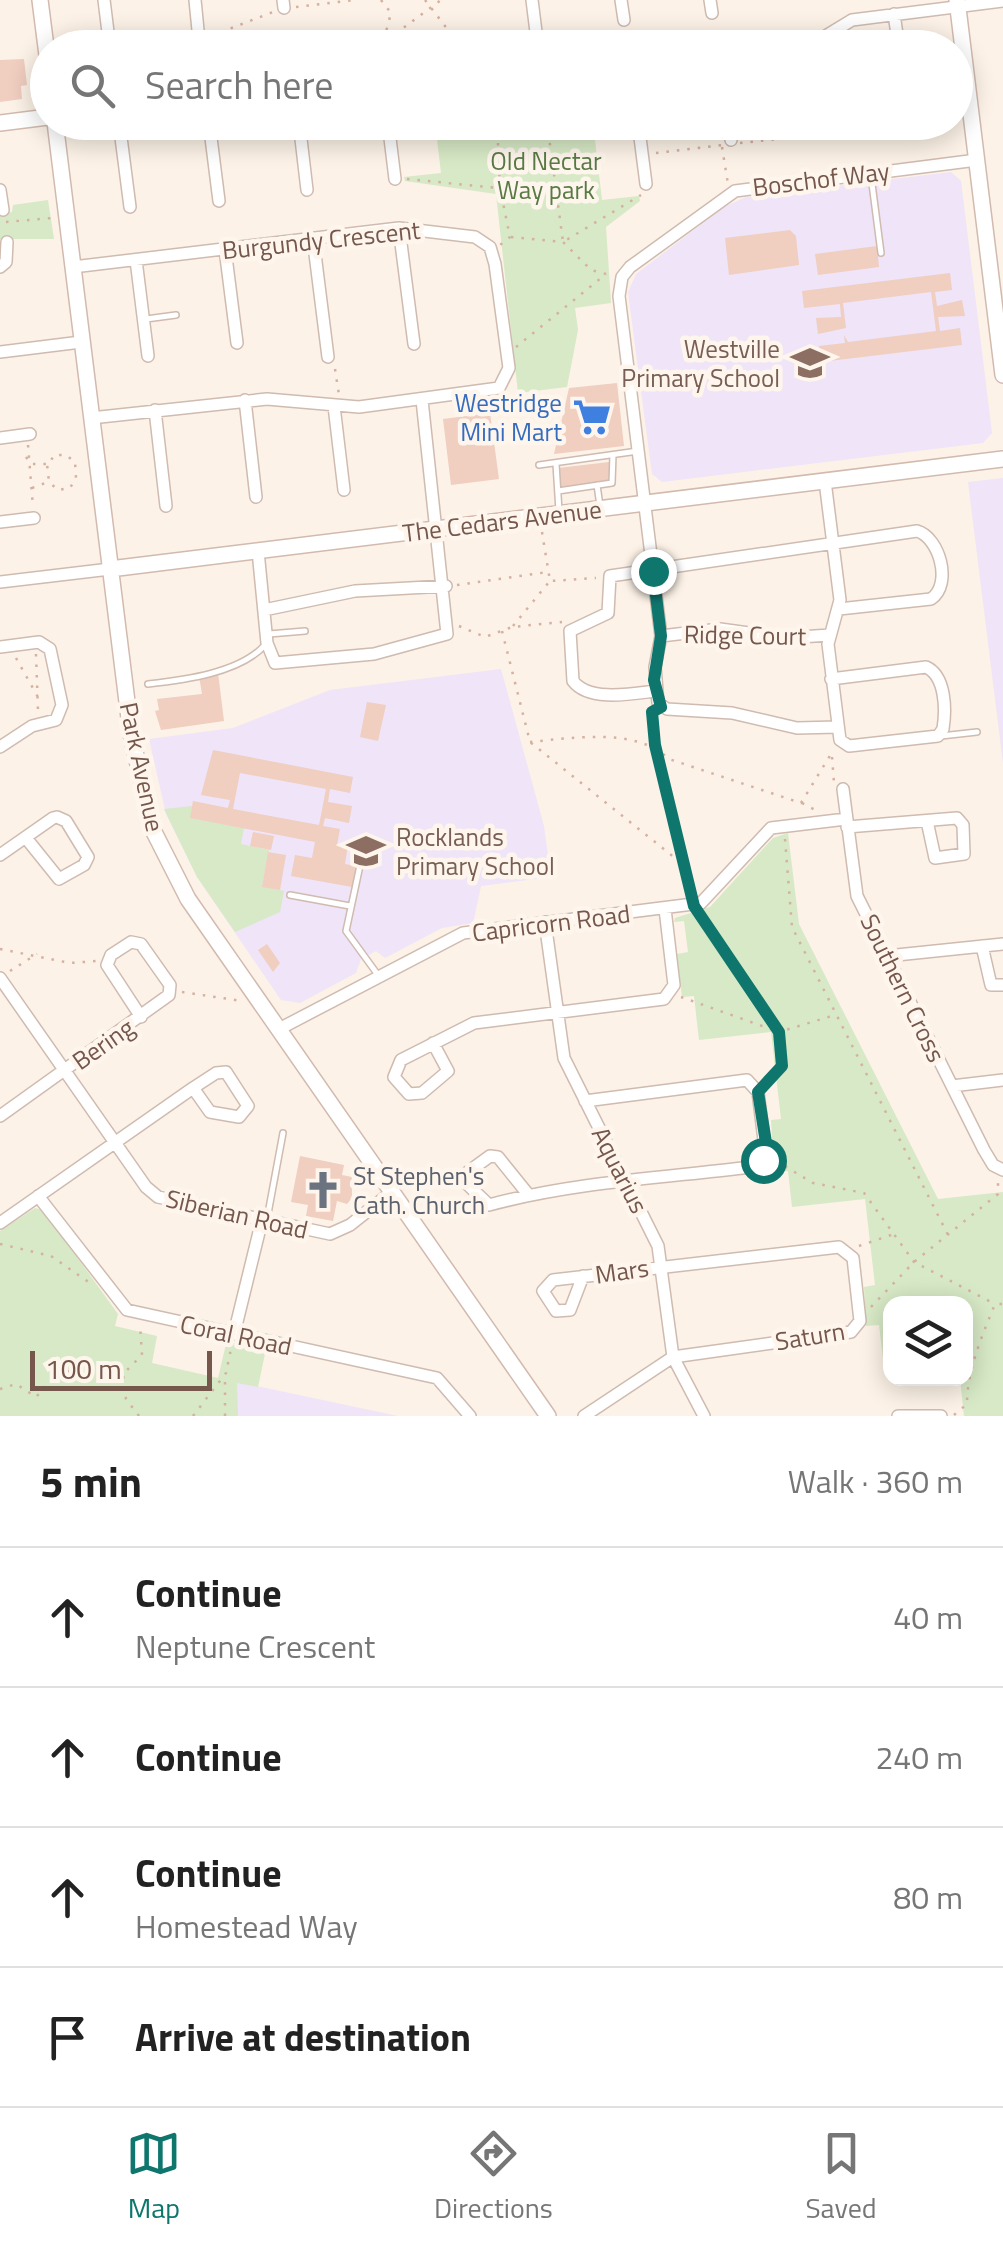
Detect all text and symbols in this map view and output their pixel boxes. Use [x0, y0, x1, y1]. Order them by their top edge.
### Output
search box [30, 30, 973, 140]
text: Search here [145, 56, 333, 114]
icon: search [65, 58, 120, 113]
park label: Old Nectar Way park [490, 142, 602, 209]
street label: Boschof Way [750, 152, 892, 206]
street label: Burgundy Crescent [220, 211, 422, 269]
place label: Westville Primary School [621, 330, 780, 397]
school or university icon: Westville Primary School [789, 342, 831, 384]
place label: Westridge Mini Mart [454, 384, 562, 451]
supermarket icon: Westridge Mini Mart [571, 396, 613, 438]
street label: The Cedars Avenue [400, 490, 604, 552]
route end [631, 549, 677, 595]
street label: Ridge Court [684, 615, 807, 655]
street label: Park Avenue [110, 699, 174, 835]
place label: Rocklands Primary School [396, 818, 555, 885]
school or university icon: Rocklands Primary School [345, 830, 387, 872]
street label: Capricorn Road [470, 894, 632, 952]
street label: Southern Cross [851, 907, 955, 1069]
street label: Bering [64, 1009, 142, 1079]
street label: Aquarius [582, 1120, 658, 1220]
route start [741, 1138, 787, 1184]
place label: St Stephen's Cath. Church [353, 1157, 485, 1224]
church icon: St Stephen's Cath. Church [302, 1169, 344, 1211]
street label: Siberian Road [162, 1179, 312, 1249]
street label: Mars [593, 1248, 651, 1294]
map controls [883, 1296, 973, 1386]
button: layers [883, 1296, 973, 1386]
street label: Coral Road [177, 1305, 295, 1365]
street label: Saturn [772, 1312, 848, 1360]
scale bar [30, 1346, 212, 1390]
text: 100 m [45, 1347, 122, 1390]
text: 5 min [40, 1449, 142, 1513]
text: Walk · 360 m [788, 1457, 963, 1505]
text: Continue [135, 1564, 282, 1622]
icon: ahead [40, 1590, 95, 1645]
text: 40 m [893, 1593, 963, 1641]
text: Neptune Crescent [135, 1622, 375, 1670]
text: Continue [135, 1728, 282, 1786]
icon: ahead [40, 1730, 95, 1785]
text: 240 m [875, 1733, 963, 1781]
text: Continue [135, 1844, 282, 1902]
icon: ahead [40, 1870, 95, 1925]
text: 80 m [893, 1873, 963, 1921]
text: Homestead Way [135, 1902, 358, 1950]
text: Arrive at destination [135, 2008, 471, 2066]
icon: arrive [40, 2010, 95, 2065]
tab: Map [126, 2126, 181, 2229]
tab: Directions [434, 2126, 553, 2229]
tab: Saved [805, 2126, 877, 2229]

